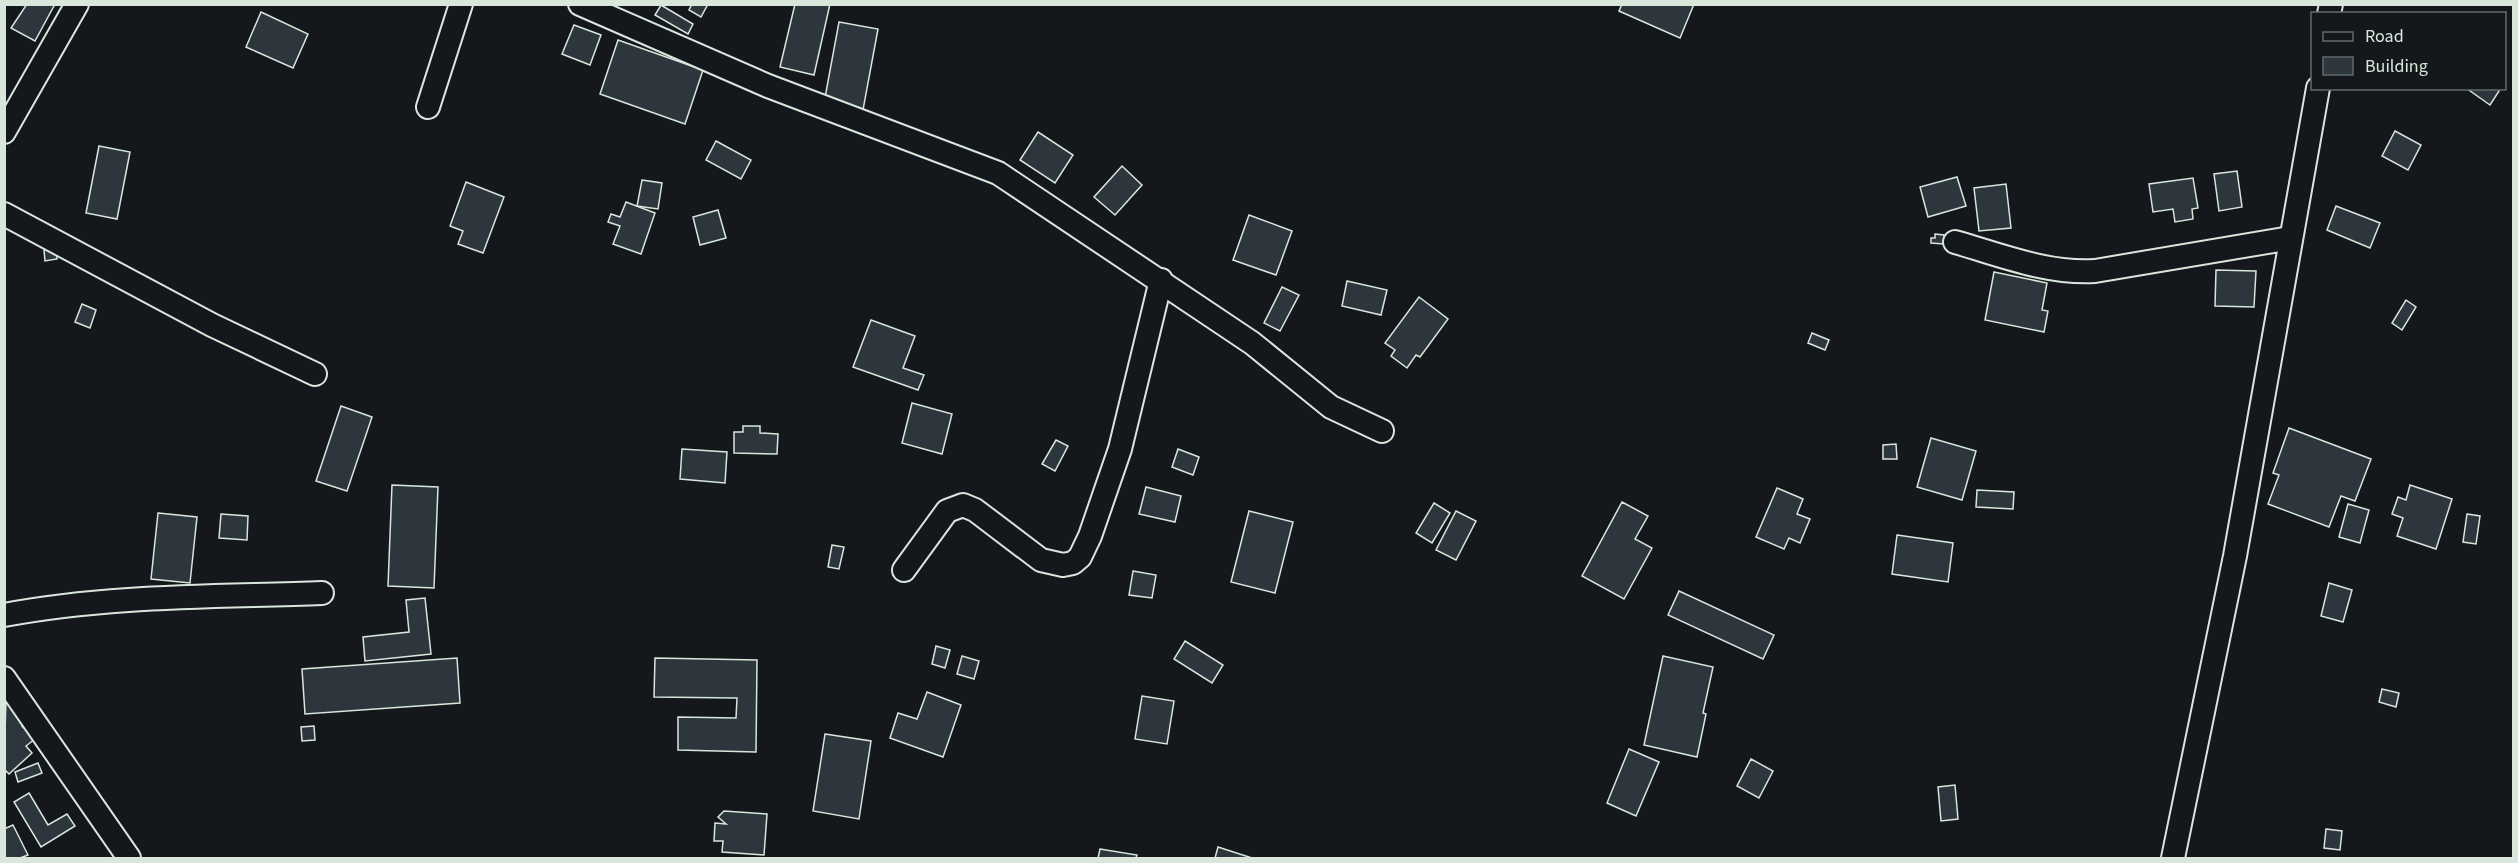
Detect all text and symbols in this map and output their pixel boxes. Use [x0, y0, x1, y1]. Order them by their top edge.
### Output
legend [2311, 12, 2506, 90]
text: Road [2365, 24, 2404, 49]
text: Building [2365, 54, 2428, 79]

